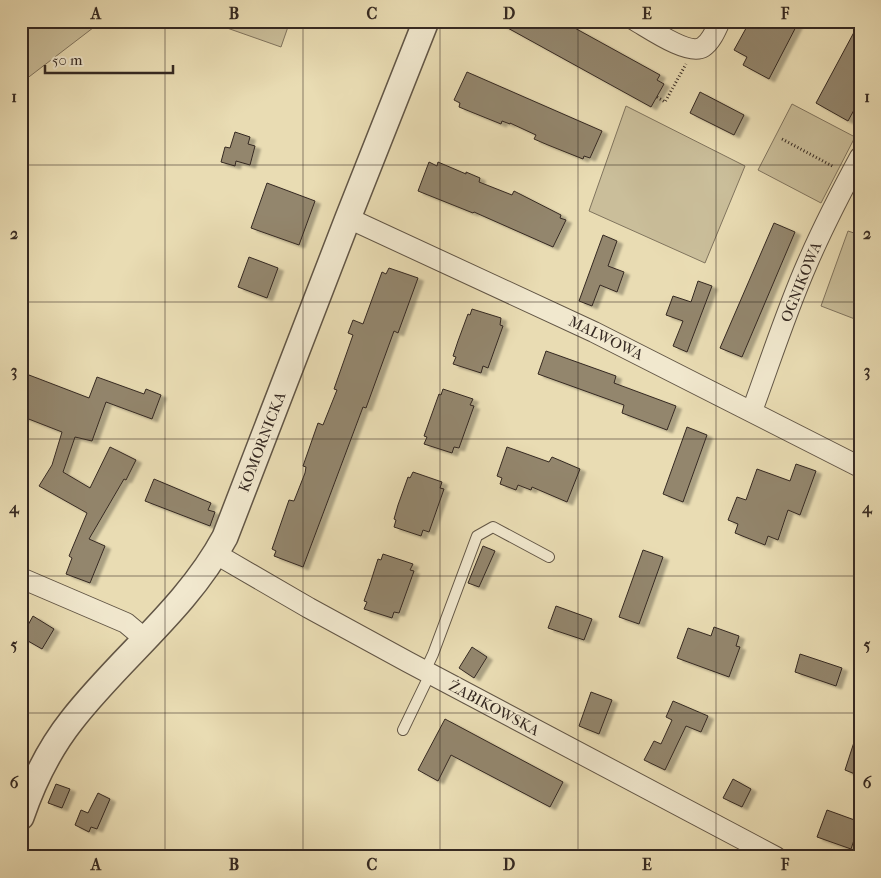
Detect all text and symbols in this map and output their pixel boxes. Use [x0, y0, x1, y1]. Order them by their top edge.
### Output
text: A [90, 4, 102, 23]
text: B [229, 4, 239, 23]
text: C [367, 4, 378, 23]
text: D [503, 4, 515, 23]
text: E [642, 4, 652, 23]
text: F [780, 4, 790, 23]
scale bar [45, 42, 172, 74]
text: 50 m [52, 51, 83, 69]
text: 1 [11, 87, 17, 106]
text: 1 [864, 87, 870, 106]
text: 2 [10, 224, 18, 243]
text: 2 [863, 224, 871, 243]
street label: OGNIKOWA [777, 239, 825, 325]
street label: MALWOWA [566, 312, 646, 364]
text: 3 [11, 361, 17, 381]
text: 3 [864, 361, 870, 381]
street label: KOMORNICKA [235, 389, 289, 495]
text: 4 [8, 498, 20, 518]
text: 4 [861, 498, 873, 518]
text: 5 [11, 635, 18, 654]
text: 5 [864, 635, 871, 654]
street label: ŻABIKOWSKA [446, 677, 543, 740]
text: 6 [10, 773, 19, 792]
text: 6 [863, 773, 872, 792]
text: A [90, 855, 102, 874]
text: B [229, 855, 239, 874]
text: C [367, 855, 378, 874]
text: D [503, 855, 515, 874]
text: E [642, 855, 652, 874]
text: F [780, 855, 790, 874]

